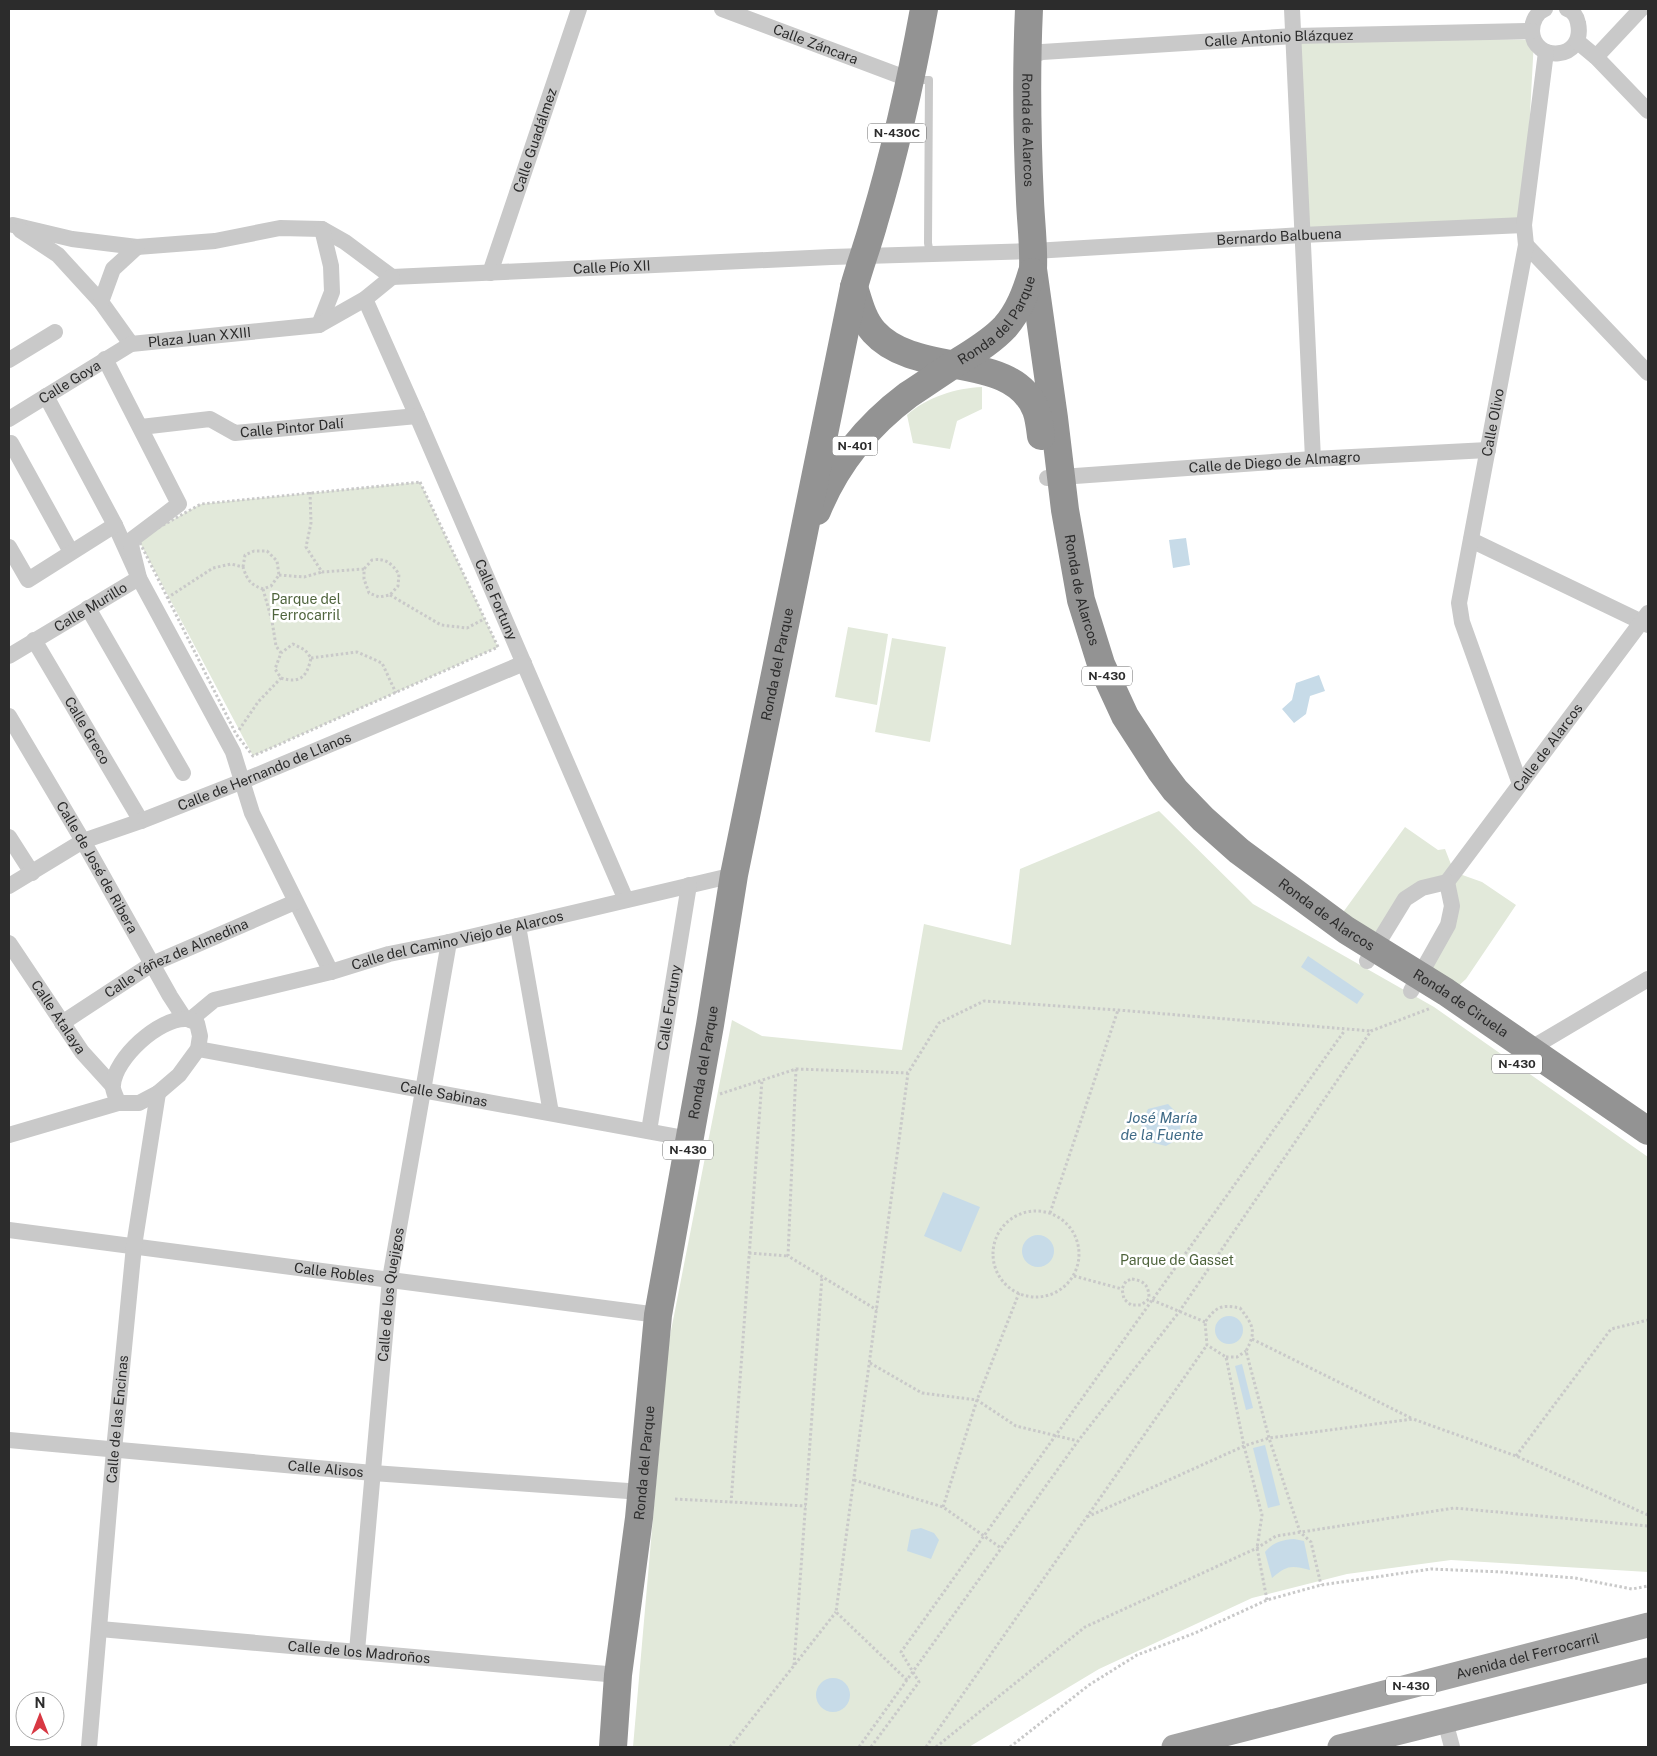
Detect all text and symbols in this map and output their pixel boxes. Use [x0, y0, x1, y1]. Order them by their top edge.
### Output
street label: Calle Záncara [771, 21, 860, 67]
street label: Calle Antonio Blázquez [1204, 27, 1354, 50]
street label: Ronda de Alarcos [1019, 73, 1037, 187]
street label: Calle Guadálmez [510, 86, 560, 195]
road number: N-430C [868, 124, 926, 142]
street label: Bernardo Balbuena [1216, 225, 1342, 248]
street label: Calle Pío XII [573, 257, 651, 277]
street label: Ronda del Parque [955, 274, 1038, 368]
street label: Plaza Juan XXIII [147, 324, 252, 350]
street label: Calle Goya [36, 357, 103, 407]
street label: Calle Olivo [1479, 387, 1507, 458]
street label: Calle Pintor Dalí [239, 415, 345, 441]
road number: N-401 [832, 436, 878, 456]
street label: Calle de Diego de Almagro [1188, 449, 1361, 476]
street label: Ronda de Alarcos [1061, 533, 1103, 648]
street label: Calle Fortuny [472, 557, 521, 643]
street label: Calle Murillo [51, 579, 130, 635]
park label: Parque del Ferrocarril [271, 591, 341, 623]
street label: Ronda del Parque [758, 606, 796, 722]
road number: N-430 [1082, 666, 1132, 686]
street label: Calle Greco [61, 694, 114, 767]
street label: Calle de Alarcos [1510, 700, 1586, 795]
street label: Calle de Hernando de Llanos [175, 729, 353, 814]
street label: Calle de José de Ribera [53, 798, 141, 936]
street label: Ronda de Alarcos [1275, 875, 1378, 954]
street label: Calle del Camino Viejo de Alarcos [349, 907, 565, 973]
street label: Calle Yáñez de Almedina [101, 915, 251, 1001]
street label: Calle Fortuny [654, 963, 684, 1052]
street label: Ronda de Ciruela [1410, 966, 1511, 1040]
street label: Calle Atalaya [28, 977, 89, 1057]
street label: Ronda del Parque [685, 1005, 721, 1120]
road number: N-430 [1492, 1054, 1542, 1074]
street label: Calle Sabinas [399, 1078, 489, 1110]
water label: José María de la Fuente [1120, 1109, 1204, 1143]
road number: N-430 [663, 1140, 713, 1160]
street label: Calle de los Quejigos [375, 1226, 407, 1363]
park label: Parque de Gasset [1120, 1252, 1234, 1268]
street label: Calle Robles [293, 1259, 375, 1286]
street label: Calle de las Encinas [103, 1354, 131, 1484]
street label: Ronda del Parque [631, 1405, 657, 1521]
street label: Calle Alisos [287, 1457, 364, 1480]
street label: Avenida del Ferrocarril [1454, 1630, 1601, 1682]
street label: Calle de los Madroños [287, 1638, 431, 1666]
road number: N-430 [1386, 1676, 1436, 1695]
north arrow [15, 1691, 65, 1741]
text: N [35, 1695, 45, 1711]

